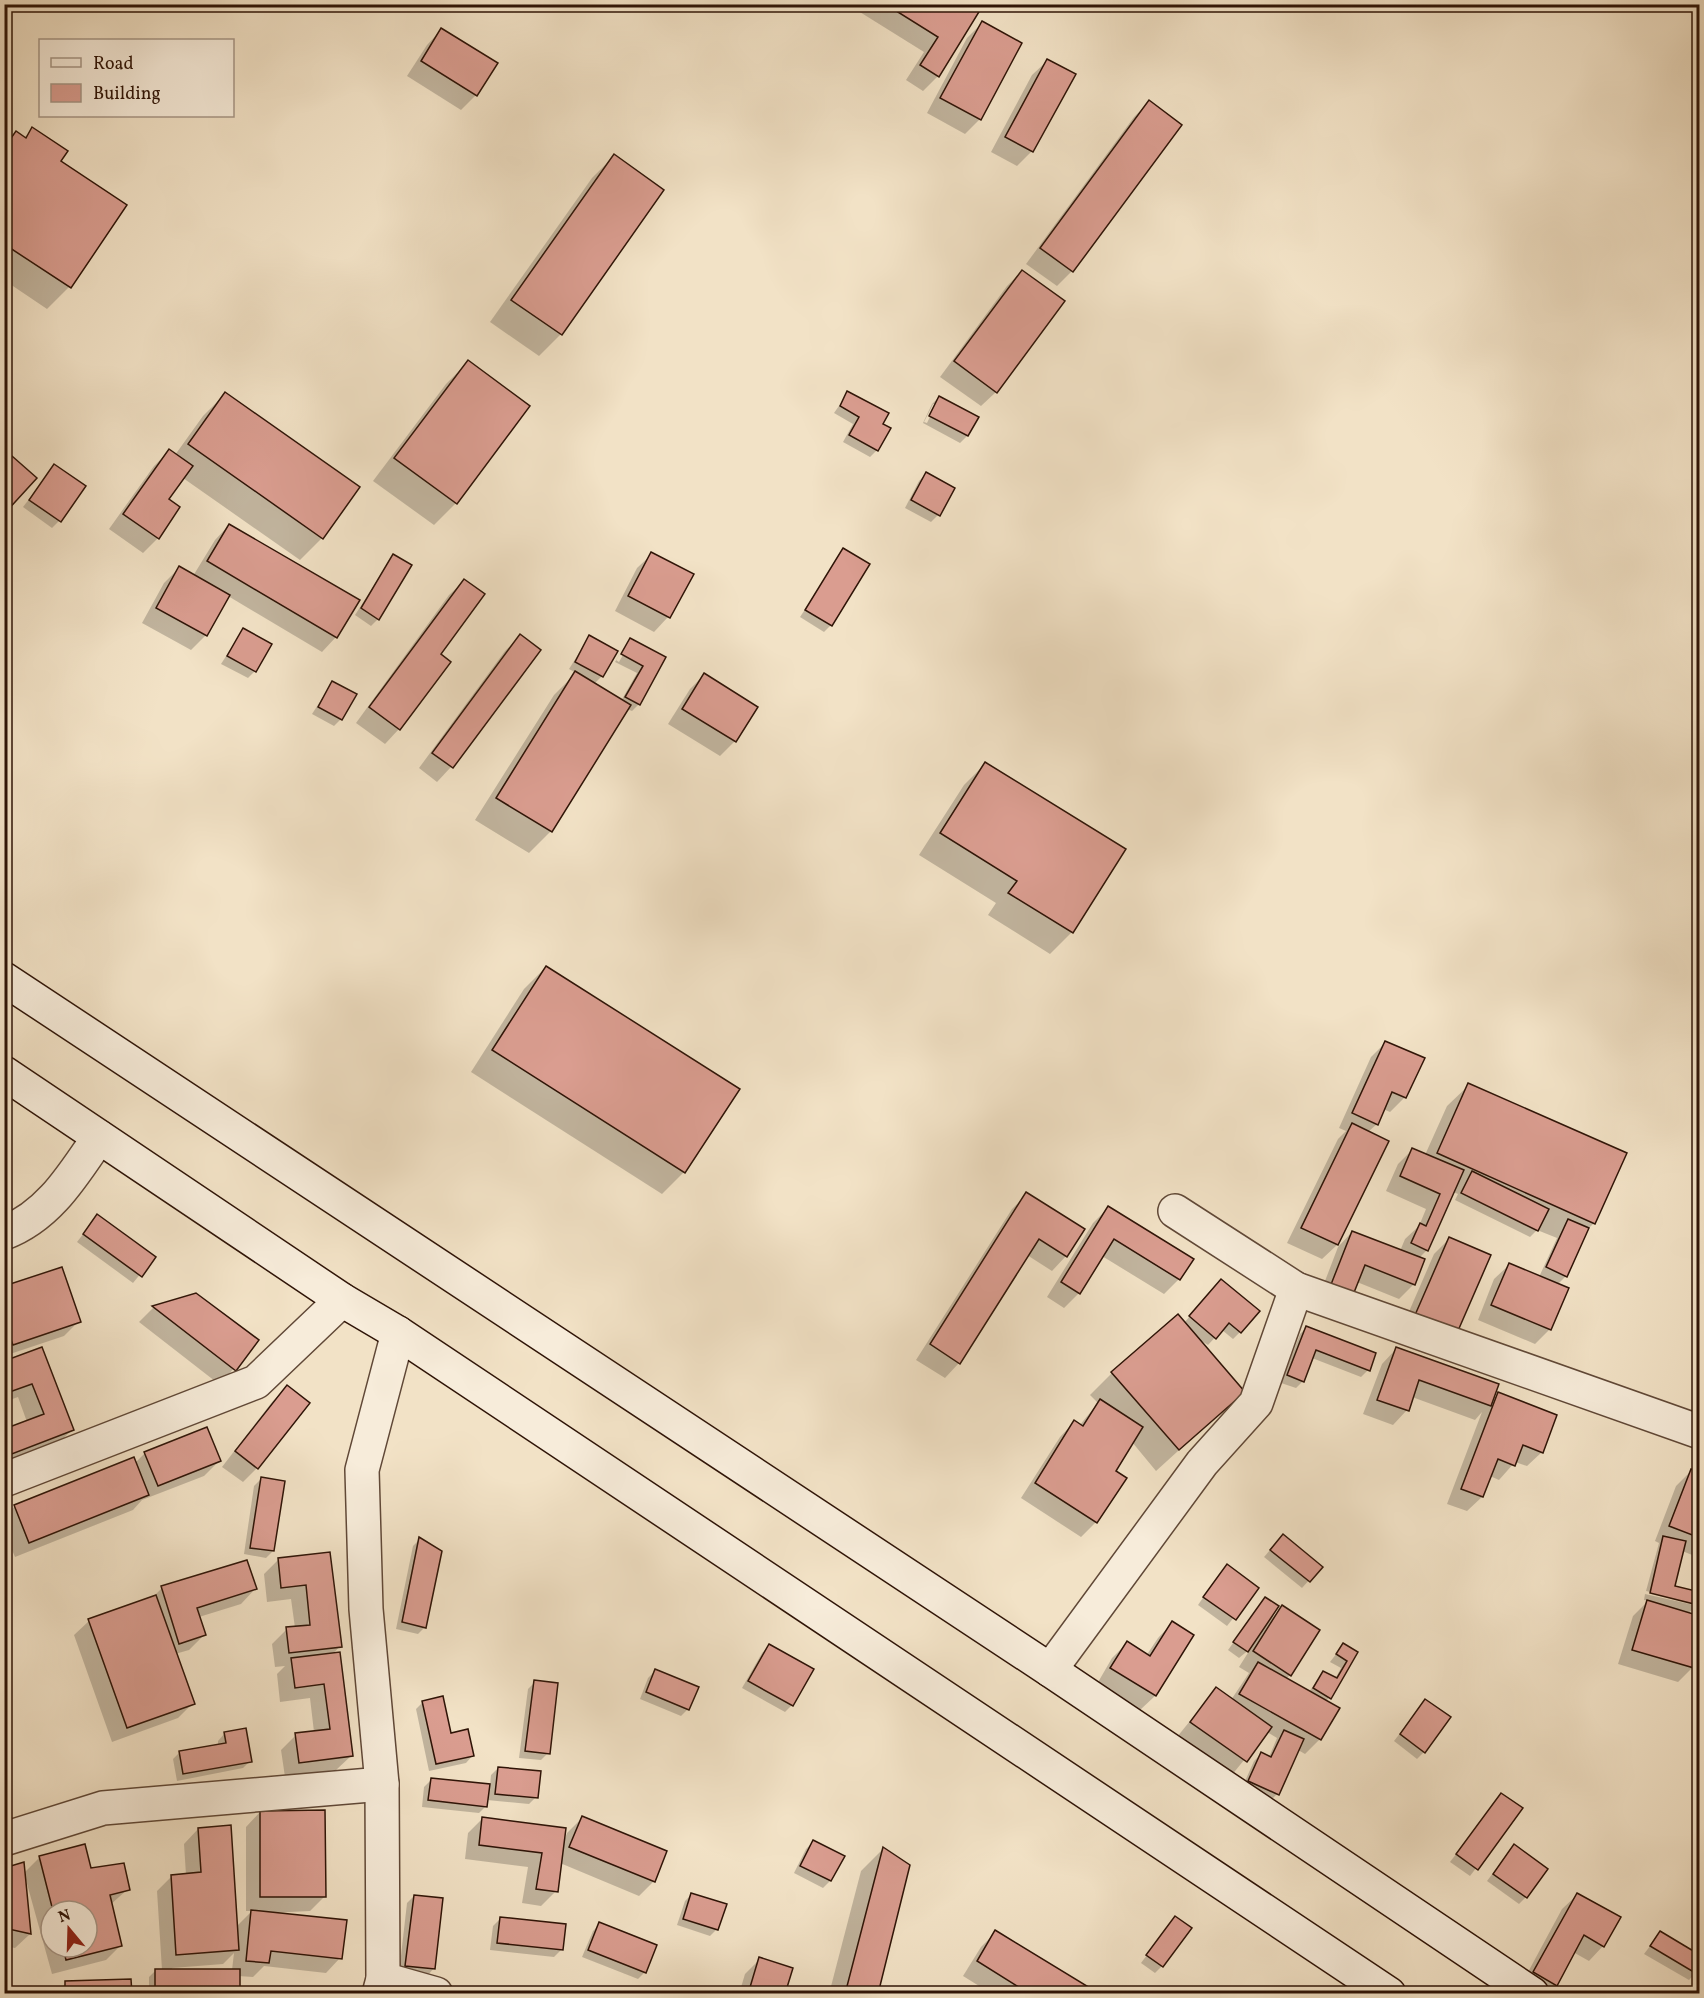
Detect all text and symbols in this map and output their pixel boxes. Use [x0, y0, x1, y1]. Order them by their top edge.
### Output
legend [39, 39, 234, 117]
text: Road [93, 52, 134, 77]
text: Building [93, 82, 161, 107]
north arrow [39, 1899, 99, 1959]
text: N [56, 1904, 74, 1929]

